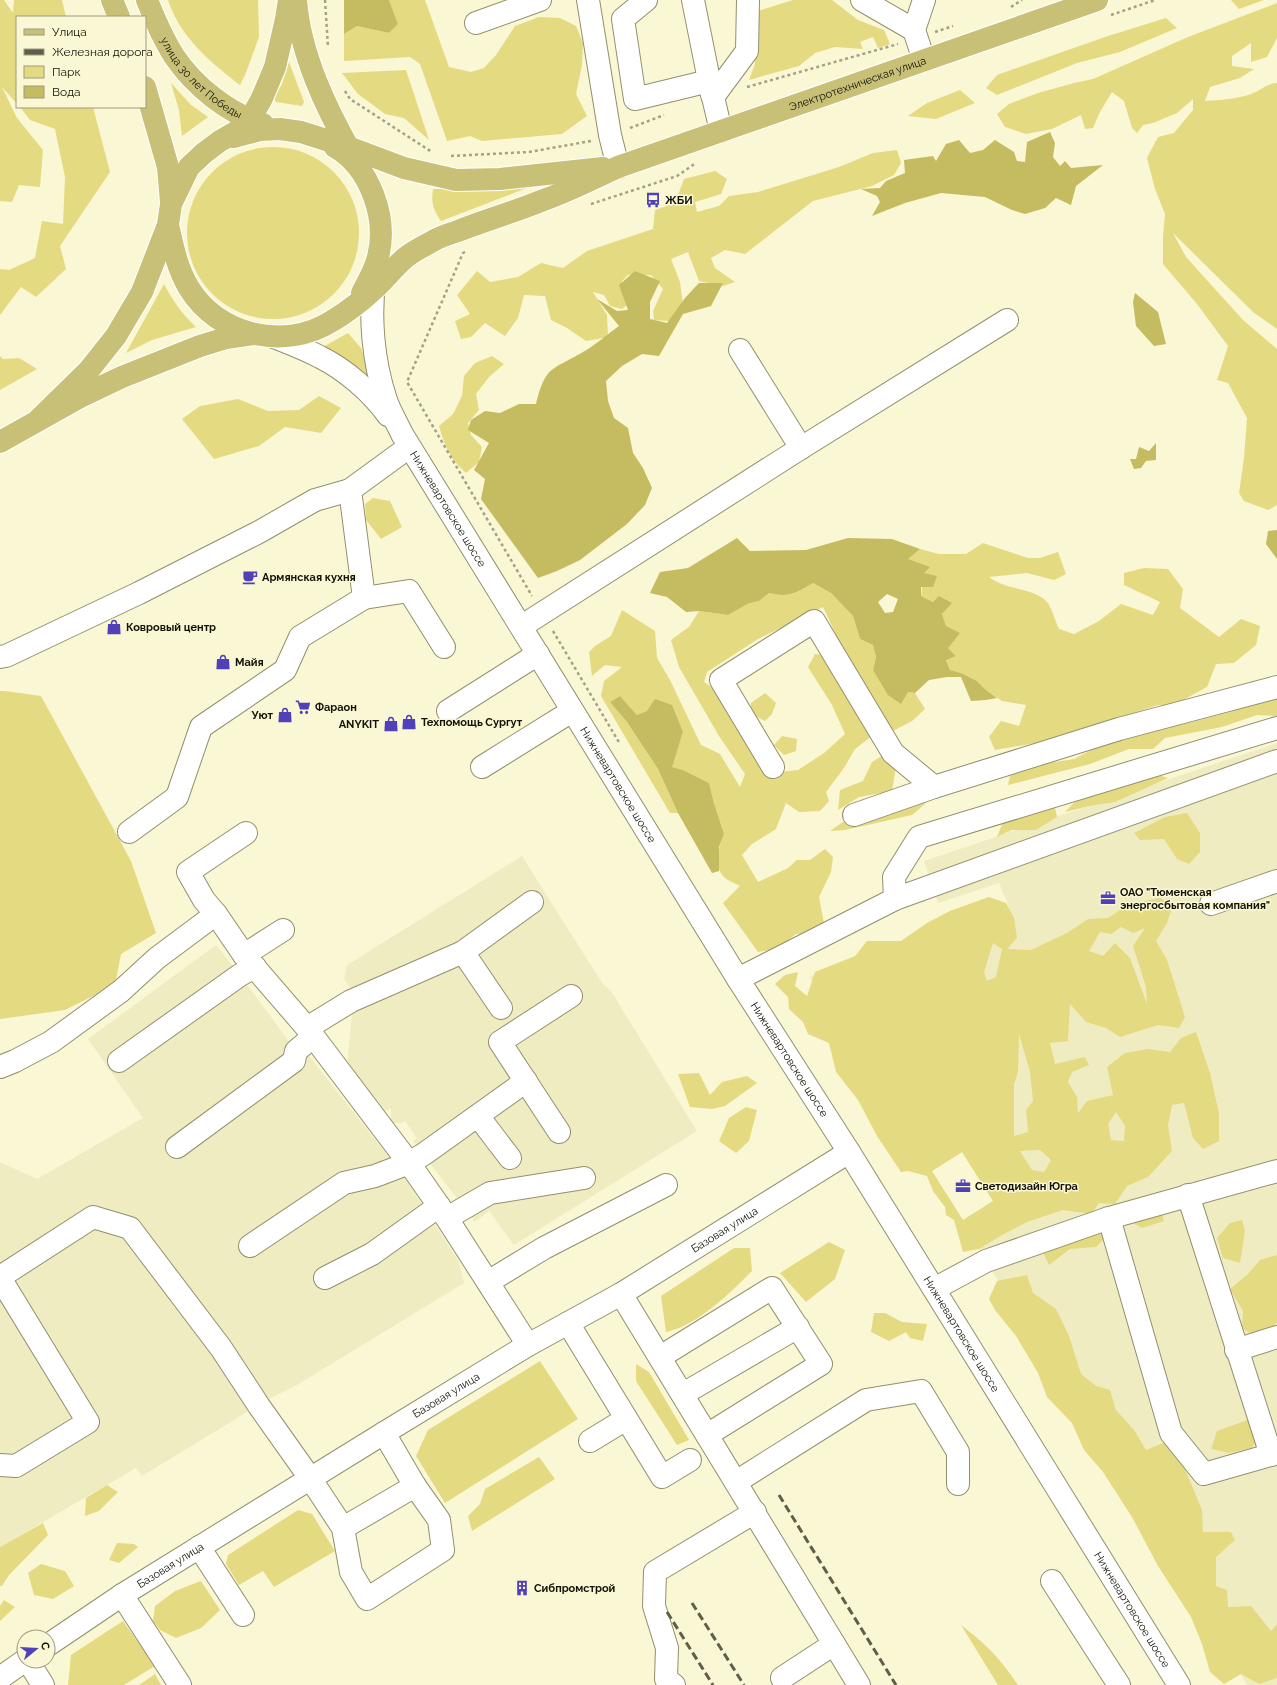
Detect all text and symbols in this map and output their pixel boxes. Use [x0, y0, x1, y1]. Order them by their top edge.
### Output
legend [16, 16, 146, 108]
text: Улица [52, 25, 87, 39]
street label: улица 30 лет Победы [158, 35, 244, 121]
text: Железная дорога [52, 45, 153, 59]
street label: Электротехническая улица [787, 54, 928, 113]
text: Парк [52, 65, 81, 79]
text: Вода [52, 85, 81, 99]
bus stop icon: ЖБИ [644, 191, 662, 209]
place label: ЖБИ [665, 194, 693, 207]
street label: Нижневартовское шоссе [407, 448, 489, 570]
cafe icon: Армянская кухня [241, 568, 259, 586]
place label: Армянская кухня [262, 571, 356, 584]
shop icon: Ковровый центр [105, 618, 123, 636]
place label: Ковровый центр [126, 621, 216, 634]
shop icon: Майя [214, 653, 232, 671]
place label: Майя [235, 656, 264, 669]
supermarket icon: Фараон [294, 698, 312, 716]
place label: Фараон [315, 701, 357, 714]
shop icon: Уют [276, 706, 294, 724]
place label: Уют [250, 709, 274, 722]
shop icon: Техпомощь Сургут [400, 713, 418, 731]
shop icon: ANYKIT [382, 715, 400, 733]
place label: Техпомощь Сургут [421, 716, 523, 729]
place label: ANYKIT [339, 718, 379, 731]
street label: Нижневартовское шоссе [578, 724, 659, 845]
place label: ОАО "Тюменская энергосбытовая компания" [1120, 886, 1270, 912]
office icon: ОАО "Тюменская энергосбытовая компания" [1099, 889, 1117, 907]
street label: Нижневартовское шоссе [748, 1000, 831, 1120]
office icon: Светодизайн Югра [954, 1177, 972, 1195]
place label: Светодизайн Югра [975, 1180, 1078, 1193]
street label: Базовая улица [689, 1204, 760, 1255]
street label: Нижневартовское шоссе [921, 1274, 1003, 1395]
street label: Базовая улица [410, 1370, 482, 1420]
street label: Базовая улица [134, 1540, 206, 1591]
street label: Нижневартовское шоссе [1092, 1549, 1173, 1670]
building icon: Сибпромстрой [513, 1579, 531, 1597]
place label: Сибпромстрой [534, 1582, 616, 1595]
north arrow [16, 1629, 56, 1669]
text: С [38, 1640, 53, 1652]

